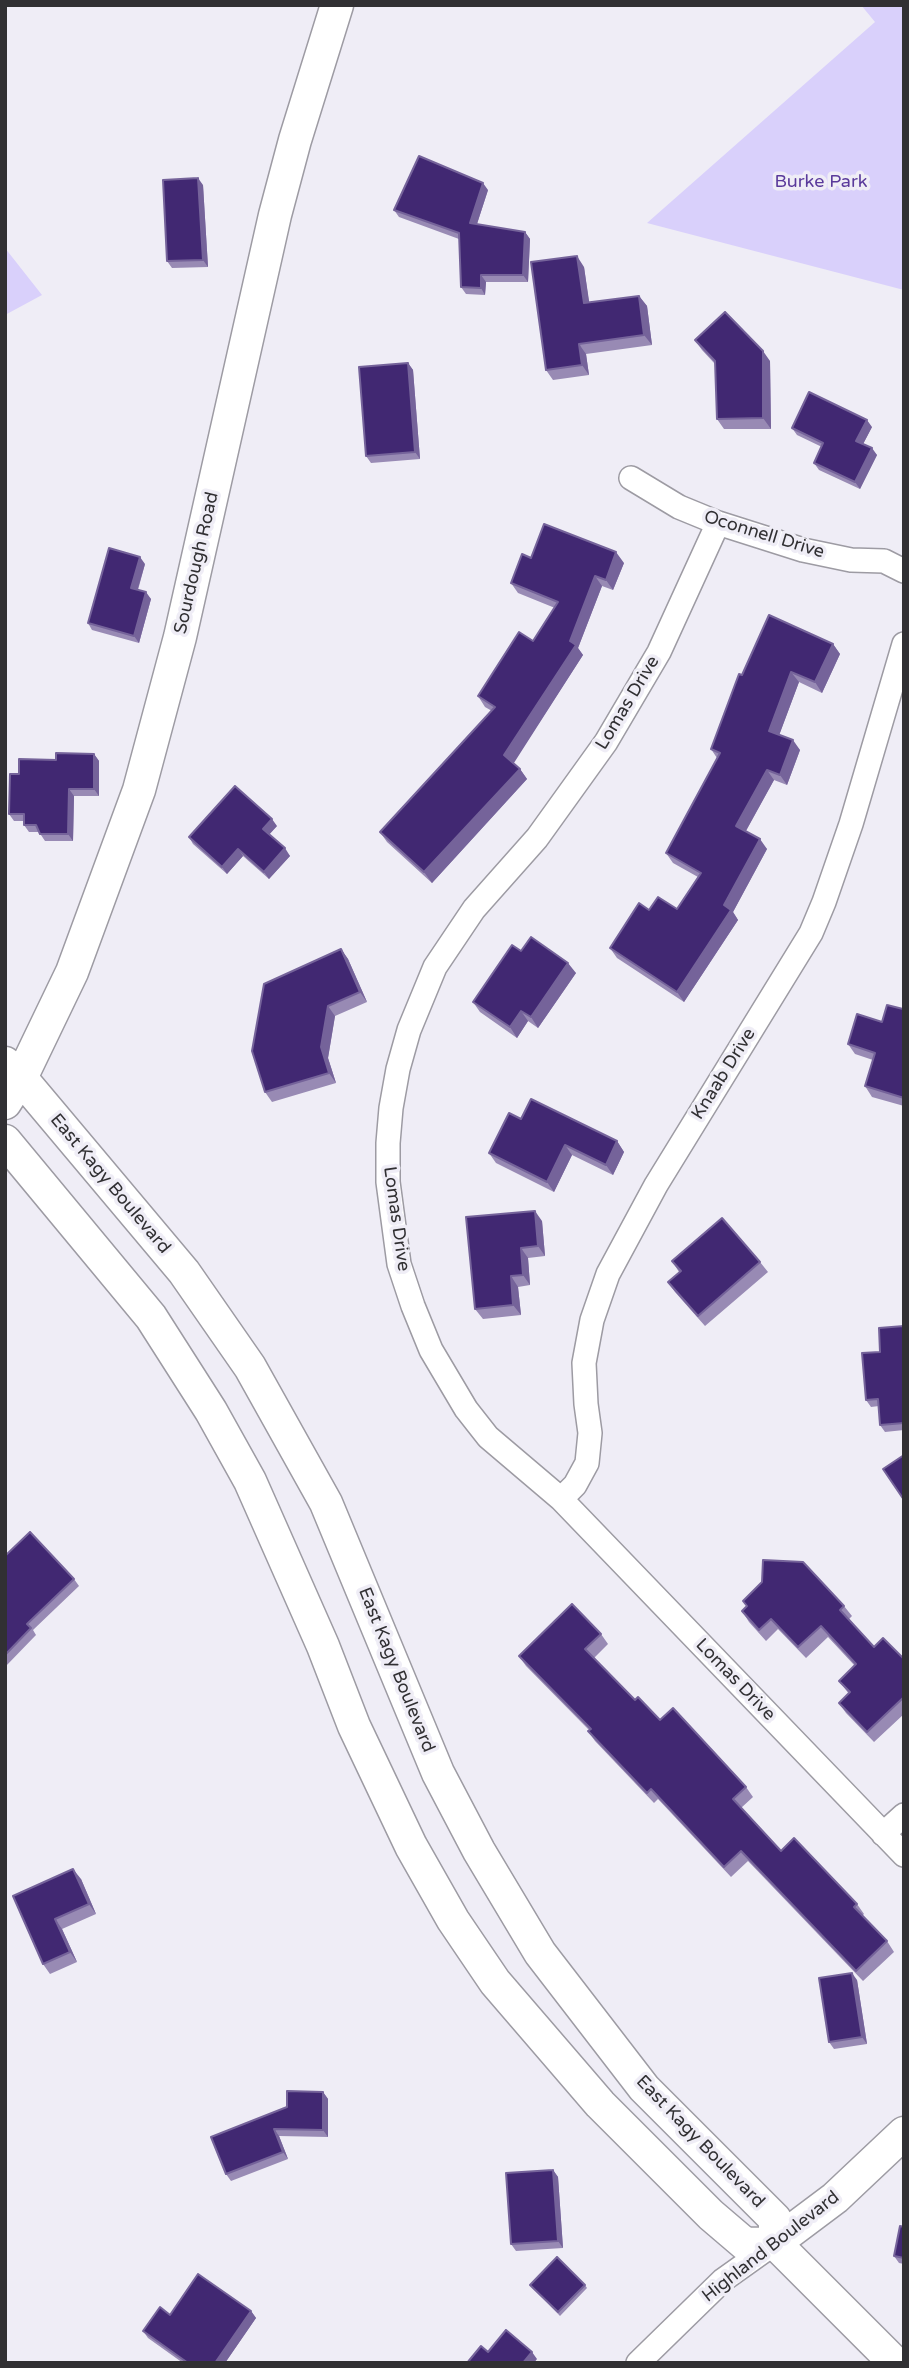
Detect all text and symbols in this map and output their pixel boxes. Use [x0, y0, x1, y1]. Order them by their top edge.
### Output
park label: Burke Park [774, 171, 868, 193]
street label: Sourdough Road [170, 490, 224, 636]
street label: Oconnell Drive [701, 506, 827, 564]
street label: Lomas Drive [592, 652, 664, 754]
street label: Knaab Drive [687, 1024, 761, 1124]
street label: East Kagy Boulevard [45, 1110, 175, 1258]
street label: Lomas Drive [378, 1165, 414, 1273]
street label: East Kagy Boulevard [353, 1584, 439, 1756]
street label: Lomas Drive [691, 1635, 779, 1725]
street label: East Kagy Boulevard [631, 2071, 769, 2213]
street label: Highland Boulevard [698, 2187, 844, 2307]

